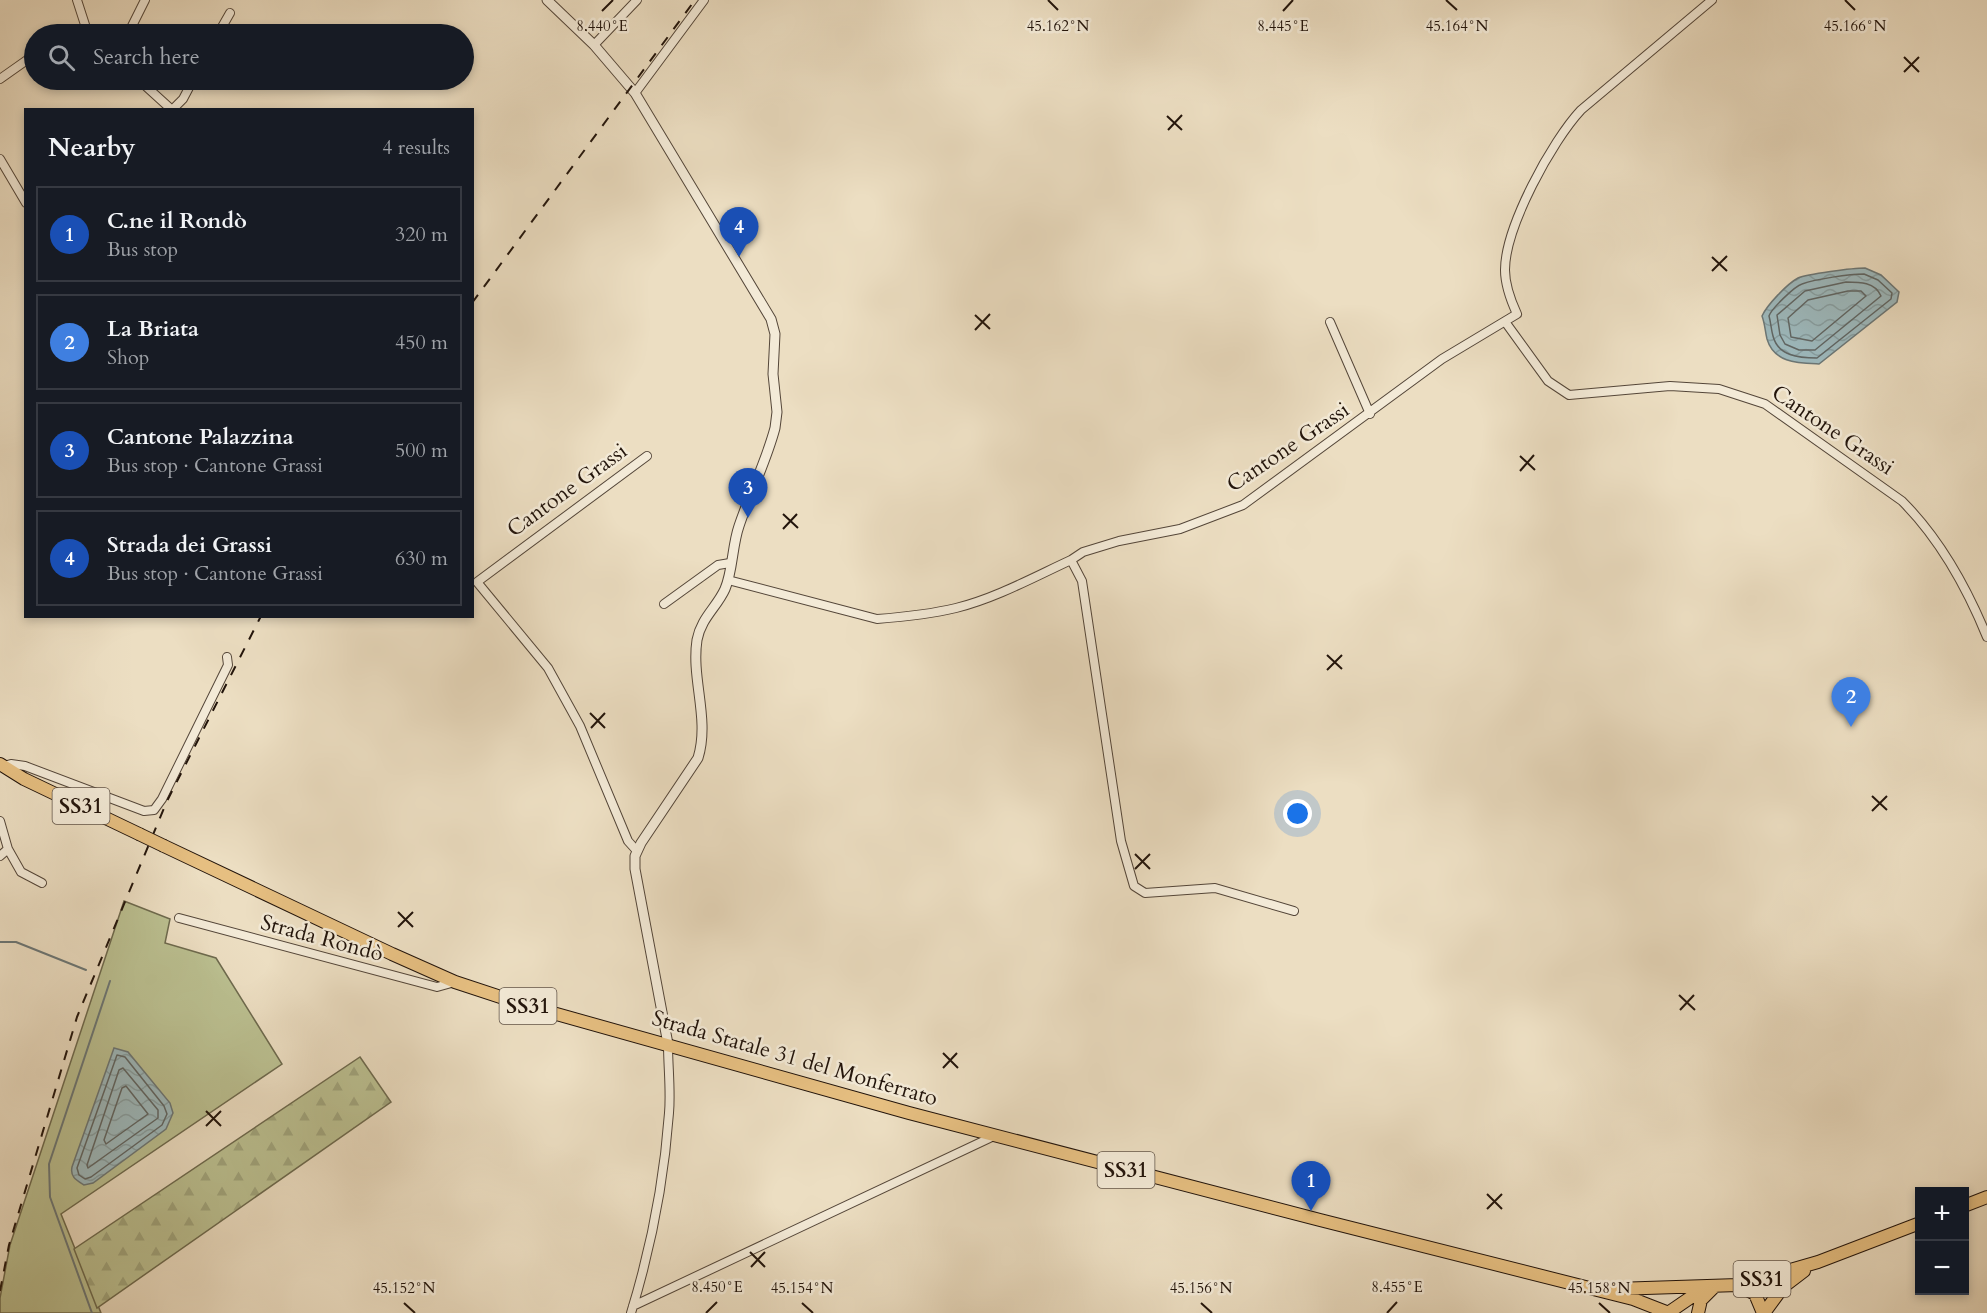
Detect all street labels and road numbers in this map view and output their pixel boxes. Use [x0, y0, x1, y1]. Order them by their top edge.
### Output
street label: Cantone Grassi [1766, 378, 1900, 482]
street label: Cantone Grassi [1221, 395, 1355, 499]
street label: Cantone Grassi [501, 436, 633, 544]
road number: SS31 [52, 788, 110, 824]
street label: Strada Rondò [257, 907, 387, 969]
road number: SS31 [500, 988, 556, 1024]
street label: Strada Statale 31 del Monferrato [649, 1003, 941, 1113]
road number: SS31 [1098, 1152, 1154, 1188]
road number: SS31 [1734, 1261, 1790, 1297]

